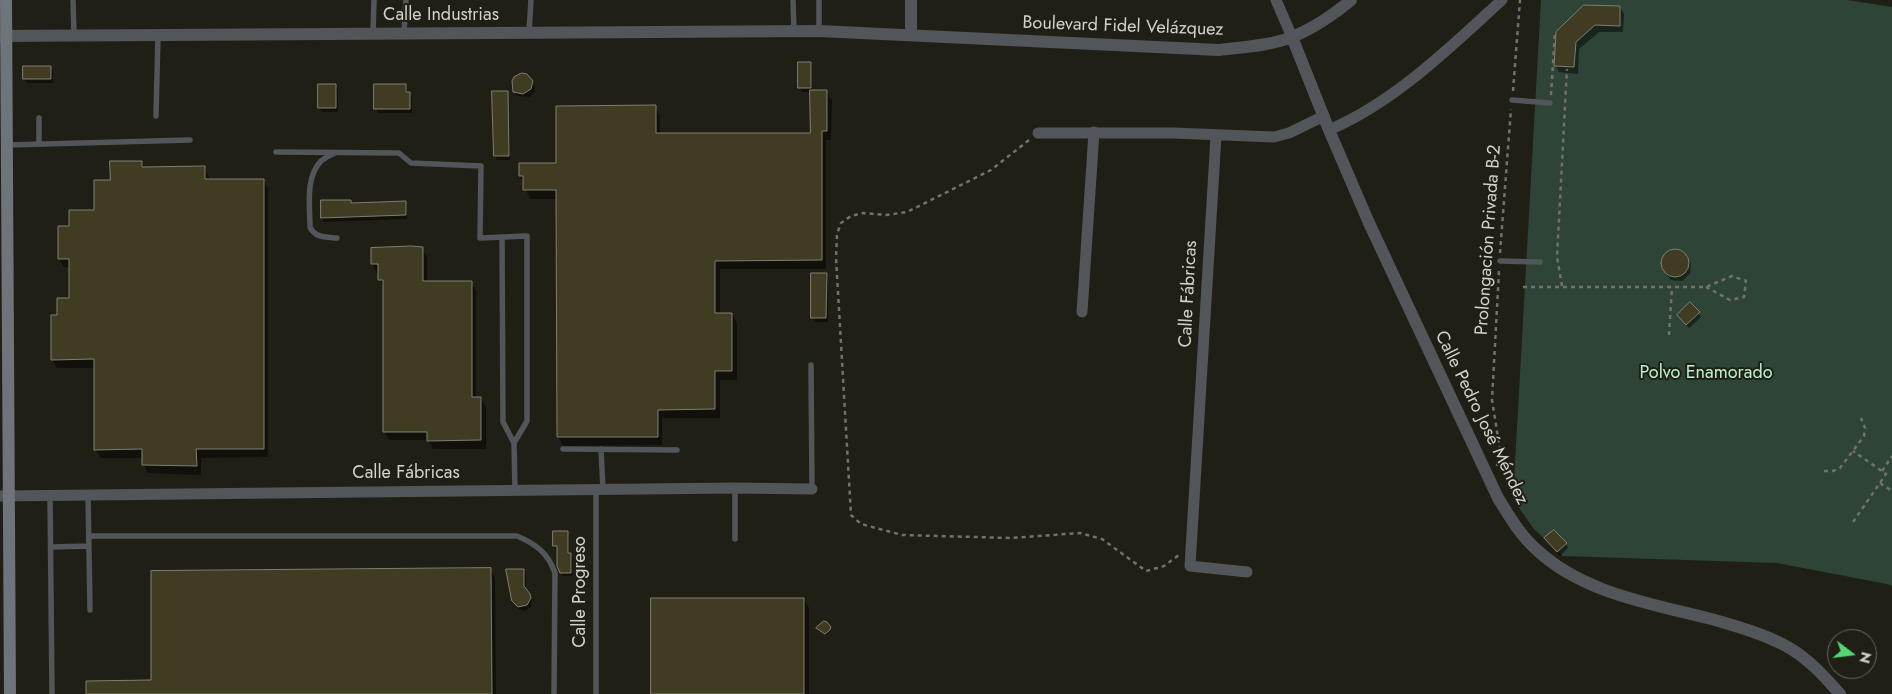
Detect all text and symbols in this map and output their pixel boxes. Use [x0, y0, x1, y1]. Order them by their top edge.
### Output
street label: Calle Industrias [383, 5, 499, 27]
street label: Boulevard Fidel Velázquez [1022, 13, 1224, 41]
street label: Prolongación Privada B-2 [1472, 144, 1506, 336]
street label: Calle Fábricas [1175, 240, 1203, 348]
street label: Calle Pedro José Méndez [1429, 328, 1533, 508]
park label: Polvo Enamorado [1640, 363, 1772, 385]
street label: Calle Fábricas [352, 463, 460, 485]
street label: Calle Progreso [570, 536, 592, 648]
north arrow [1827, 629, 1877, 679]
text: N [1854, 650, 1877, 666]

